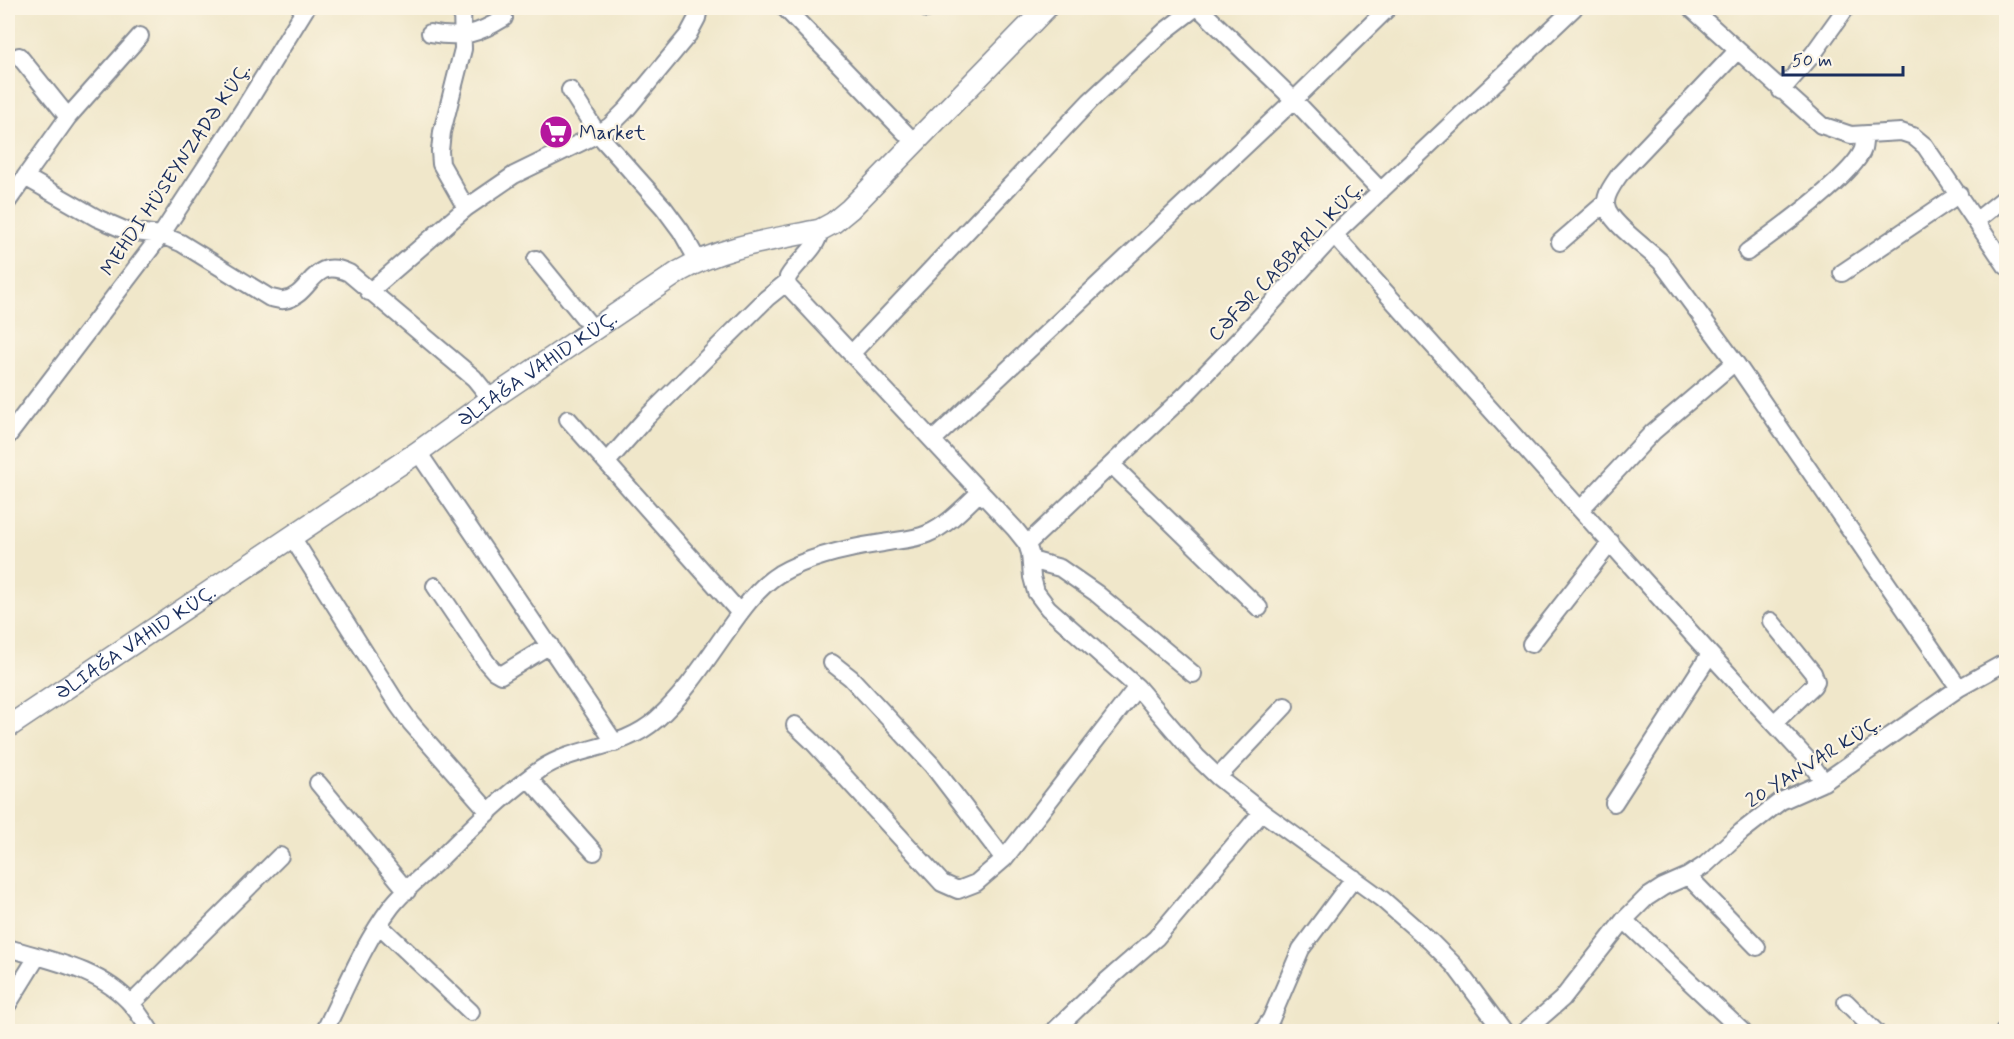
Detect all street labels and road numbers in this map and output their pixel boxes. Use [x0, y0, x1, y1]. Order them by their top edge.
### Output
street label: MEHDI HÜSEYNZADƏ KÜÇ. [95, 58, 258, 282]
street label: CƏFƏR CABBARLI KÜÇ. [1203, 176, 1370, 348]
street label: ƏLIAĞA VAHID KÜÇ. [452, 305, 623, 434]
street label: ƏLIAĞA VAHID KÜÇ. [50, 579, 222, 707]
street label: 20 YANVAR KÜÇ. [1741, 710, 1887, 815]

